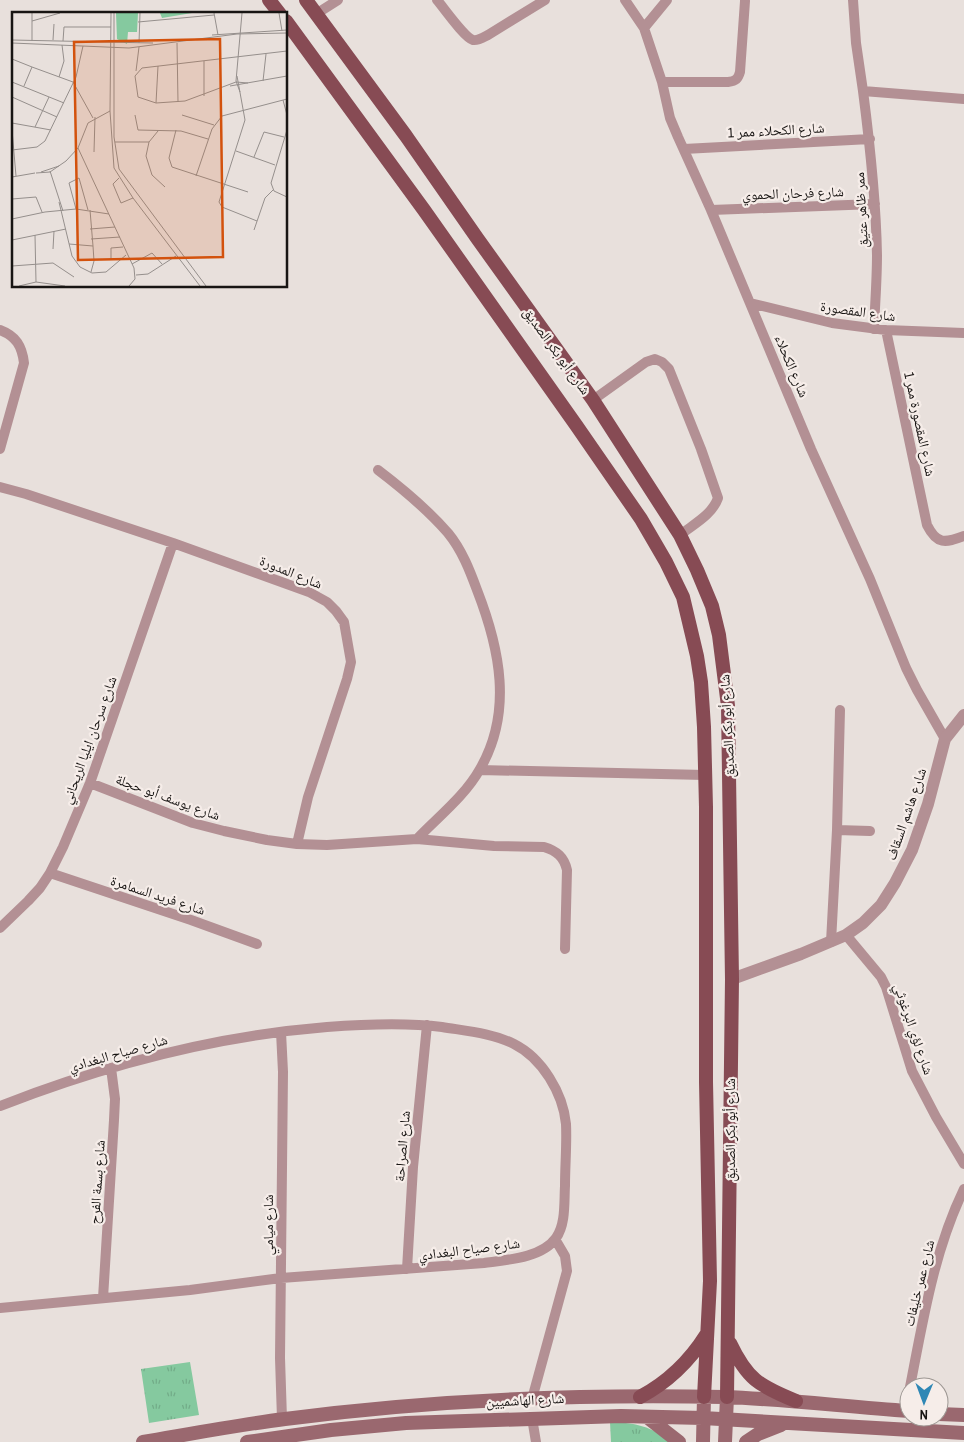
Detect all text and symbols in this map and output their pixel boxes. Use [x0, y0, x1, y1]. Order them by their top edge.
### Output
inset map [12, 12, 288, 288]
street label: شارع الكحلاء ممر 1 [727, 118, 825, 143]
street label: ممر ظاهر عتيق [850, 172, 873, 248]
street label: شارع فرحان الحموي [742, 182, 844, 206]
street label: شارع المقصورة [819, 297, 897, 326]
street label: شارع أبو بكر الصديق [518, 304, 595, 399]
street label: شارع الكحلاء [770, 332, 813, 401]
street label: شارع المقصورة ممر 1 [899, 370, 940, 478]
street label: شارع المدورة [257, 551, 325, 594]
street label: شارع سرحان ايليا الريحاني [57, 674, 123, 807]
street label: شارع أبو بكر الصديق [715, 674, 740, 778]
street label: شارع هاشم السقاف [882, 765, 931, 863]
street label: شارع يوسف أبو حجلة [113, 770, 223, 825]
street label: شارع فريد السمامرة [108, 871, 208, 920]
street label: شارع لؤي البرغوثي [888, 981, 938, 1078]
street label: شارع صياح البغدادي [66, 1030, 170, 1078]
street label: شارع أبو بكر الصديق [721, 1078, 740, 1182]
street label: شارع الصراحة [390, 1110, 415, 1182]
street label: شارع بسمة الفرح [85, 1139, 110, 1225]
street label: شارع ميامي [259, 1195, 280, 1255]
street label: شارع صياح البغدادي [417, 1234, 521, 1267]
street label: شارع عمر خليفات [900, 1238, 939, 1328]
north arrow [899, 1377, 949, 1427]
street label: شارع الهاشميين [485, 1389, 565, 1412]
text: N [919, 1406, 928, 1424]

